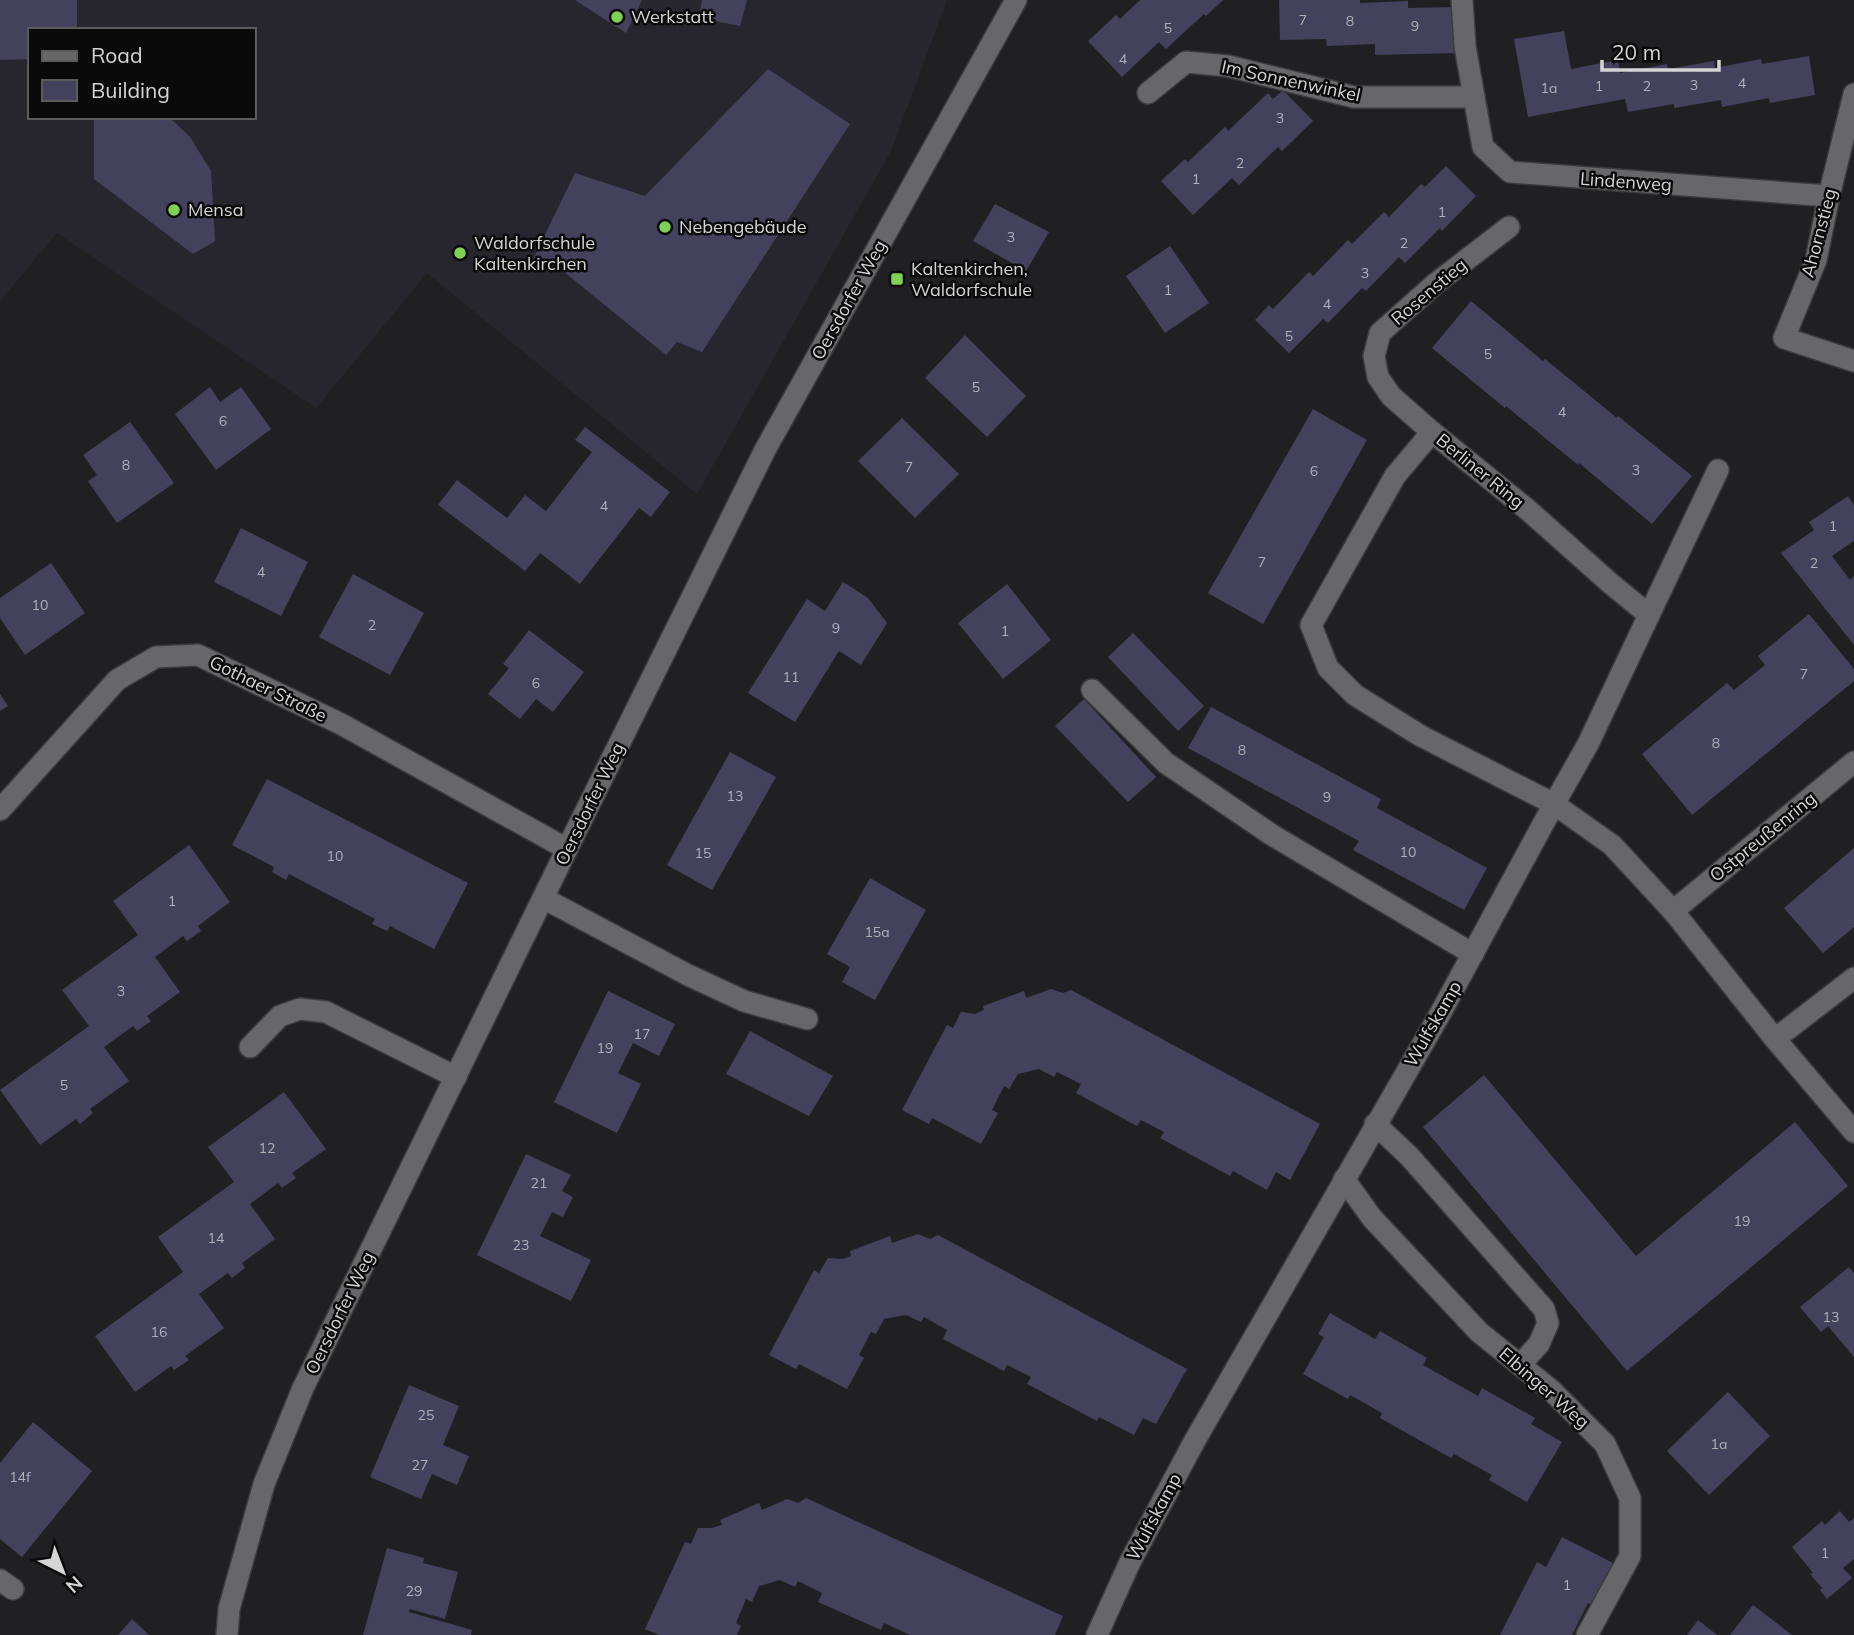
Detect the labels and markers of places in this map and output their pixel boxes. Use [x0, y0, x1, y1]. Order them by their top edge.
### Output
place label: Werkstatt [631, 5, 714, 28]
marker: Werkstatt [609, 9, 625, 25]
place label: Mensa [188, 198, 244, 221]
marker: Mensa [166, 202, 182, 218]
place label: Nebengebäude [679, 215, 807, 238]
marker: Nebengebäude [657, 219, 673, 235]
place label: Waldorfschule Kaltenkirchen [474, 231, 595, 275]
marker: Waldorfschule Kaltenkirchen [452, 245, 468, 261]
place label: Kaltenkirchen, Waldorfschule [911, 257, 1032, 301]
marker: Kaltenkirchen, Waldorfschule [889, 271, 905, 287]

